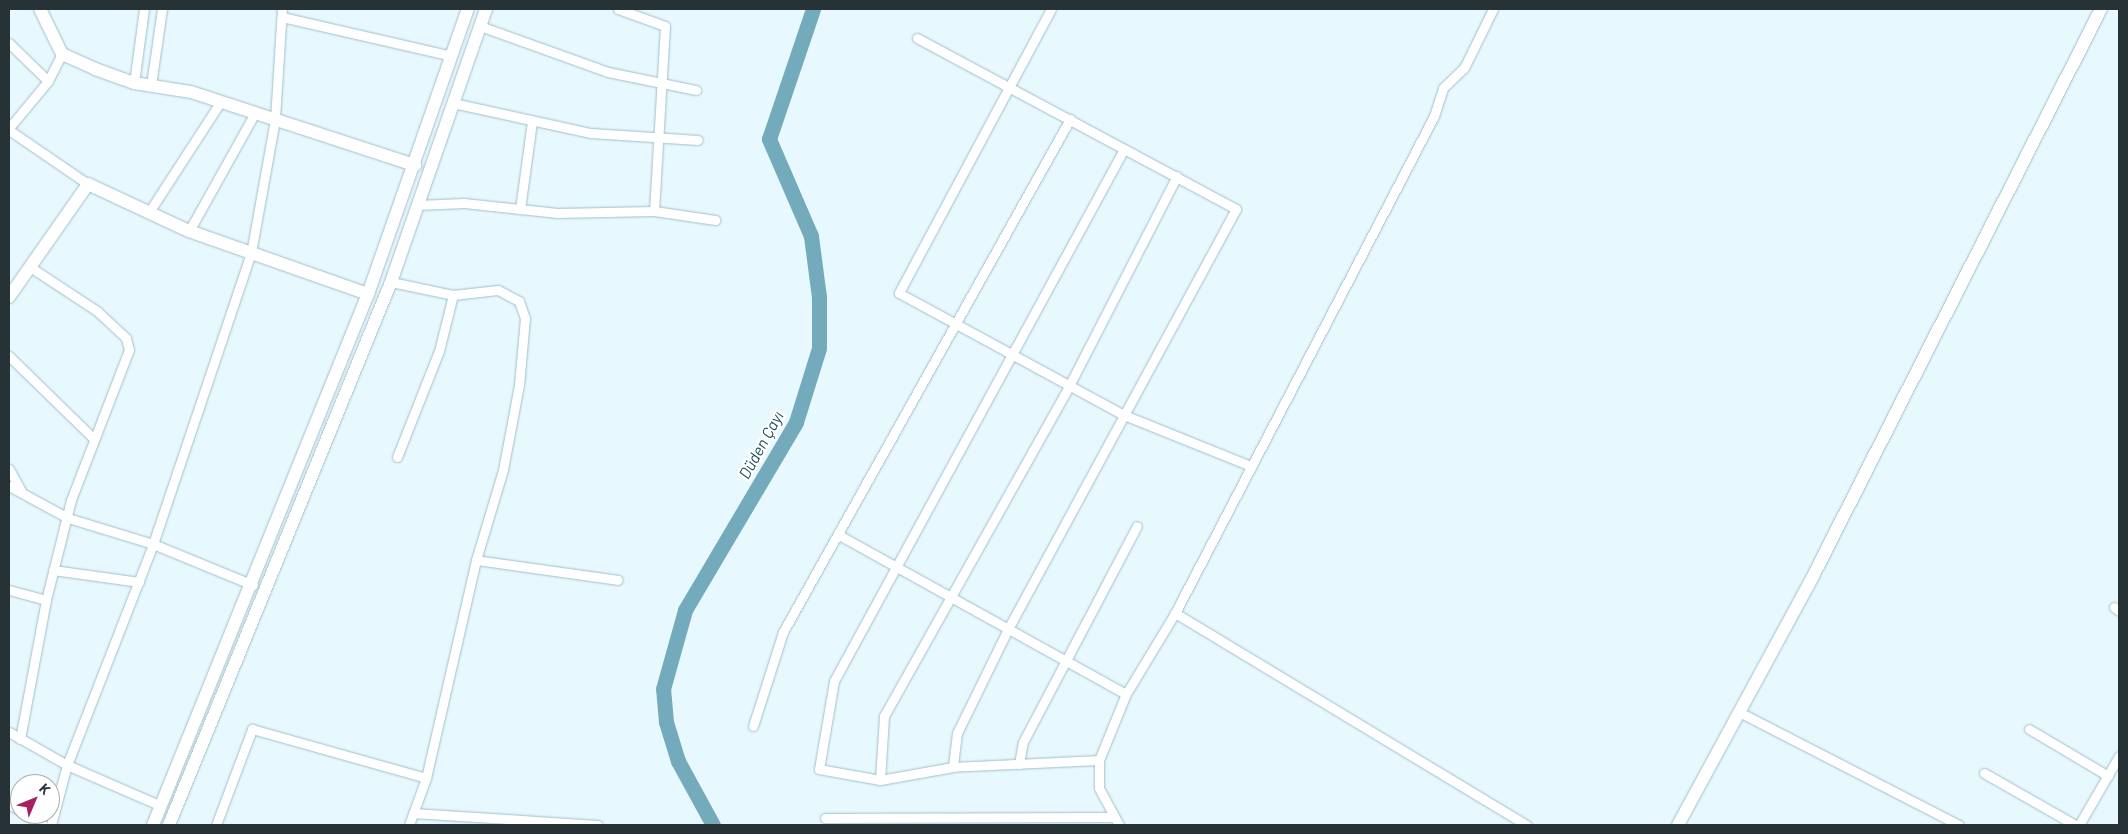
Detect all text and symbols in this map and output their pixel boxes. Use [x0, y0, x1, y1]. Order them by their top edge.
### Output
water label: Düden Çayı [735, 408, 787, 482]
north arrow [10, 774, 60, 824]
text: K [36, 780, 54, 798]

